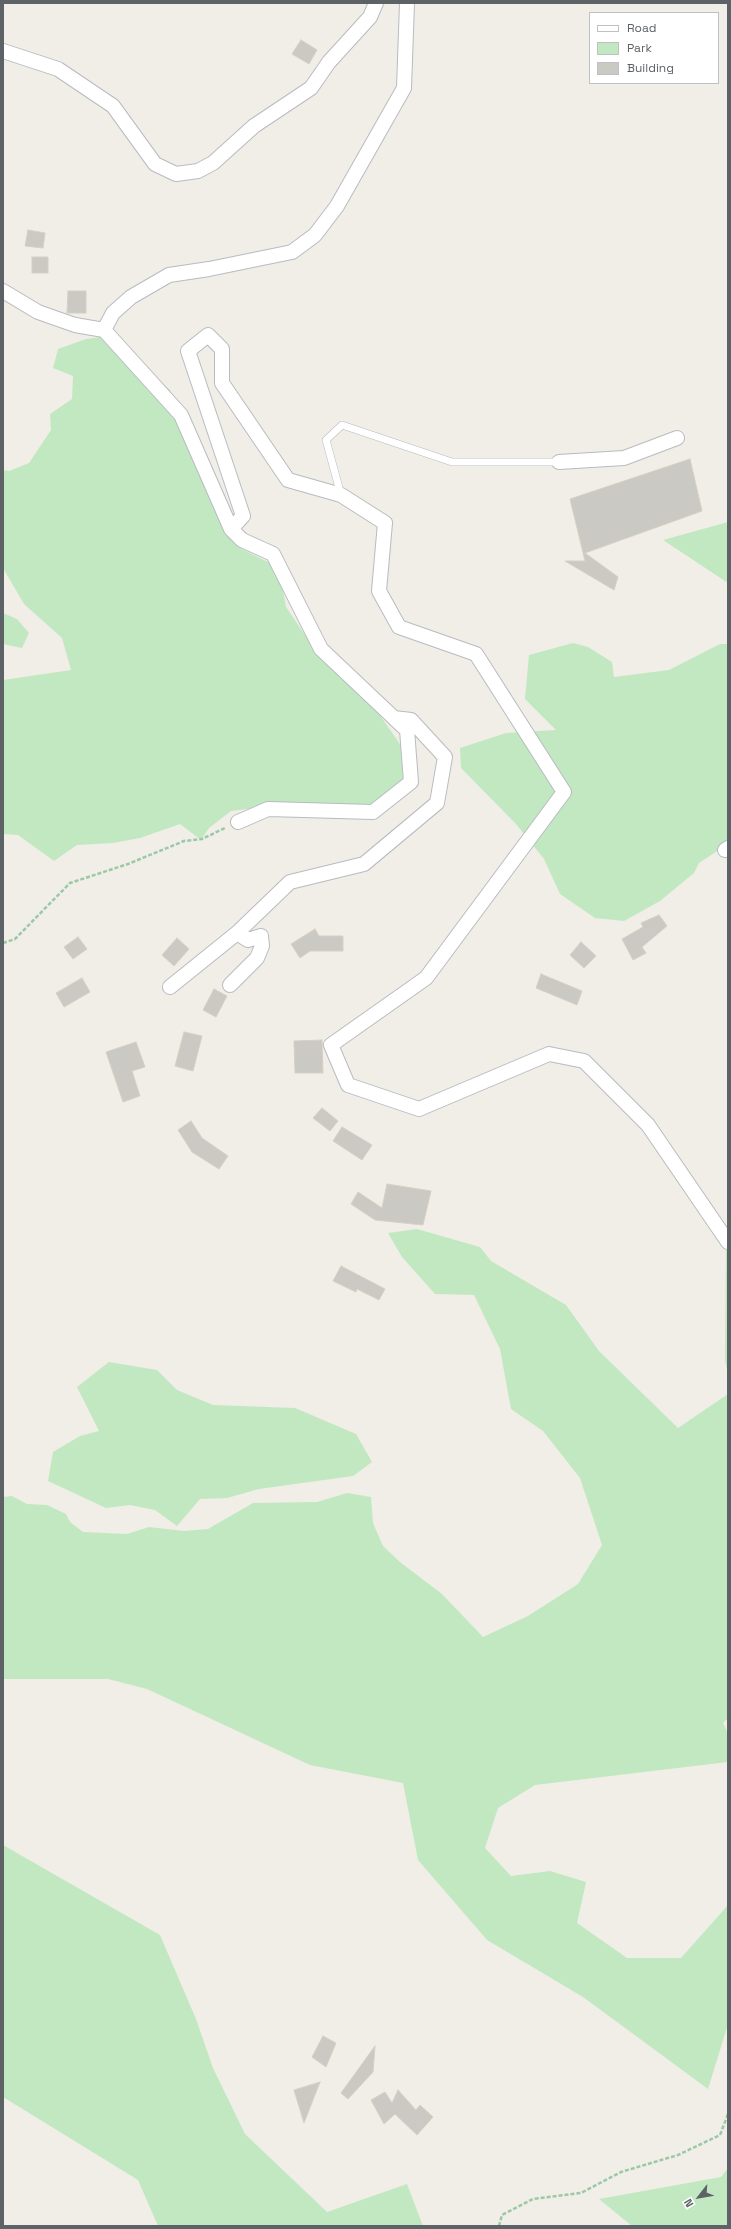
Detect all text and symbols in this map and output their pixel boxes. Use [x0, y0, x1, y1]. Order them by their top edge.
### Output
legend [589, 12, 719, 84]
text: Road [627, 20, 656, 36]
text: Park [627, 40, 652, 56]
text: Building [627, 60, 674, 76]
north arrow [679, 2177, 719, 2217]
text: N [681, 2196, 697, 2210]

